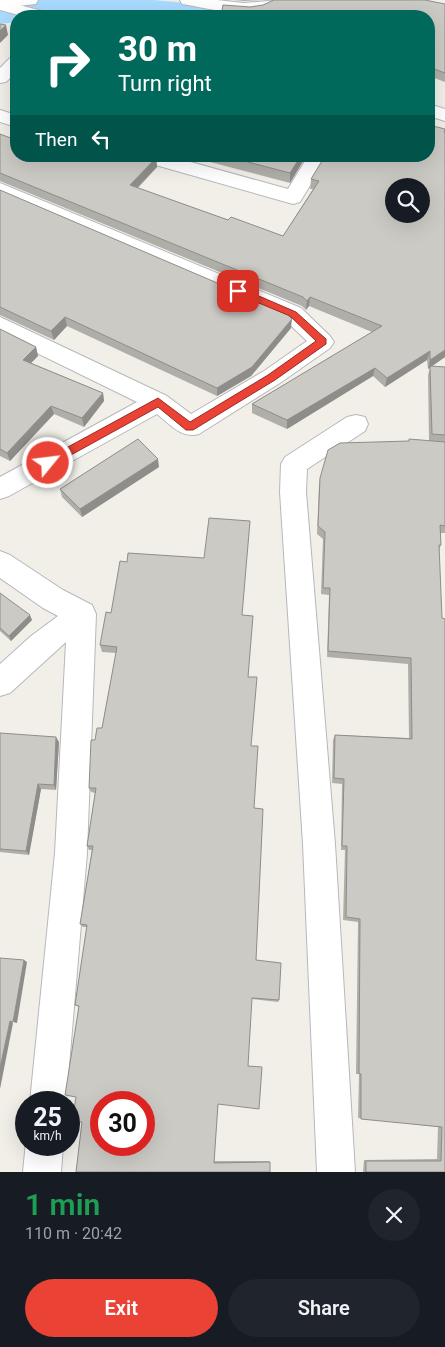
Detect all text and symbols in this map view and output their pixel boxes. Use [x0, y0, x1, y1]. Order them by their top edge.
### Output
text: 30 m [118, 29, 197, 70]
icon: right [35, 30, 100, 95]
text: Turn right [118, 71, 212, 96]
icon: left [87, 125, 115, 153]
text: Then [35, 128, 77, 151]
map controls [385, 178, 430, 223]
button: search [385, 178, 430, 223]
pin [217, 270, 259, 312]
icon: arrive [224, 277, 252, 305]
position arrow [21, 436, 73, 488]
speed limit sign: 30 [90, 1091, 155, 1156]
text: 25 [33, 1103, 62, 1132]
text: km/h [33, 1129, 62, 1143]
text: 1 min [25, 1187, 100, 1222]
button: close [368, 1189, 420, 1241]
text: 110 m · 20:42 [25, 1224, 122, 1243]
button: Exit [25, 1279, 218, 1337]
button: Share [228, 1279, 420, 1337]

